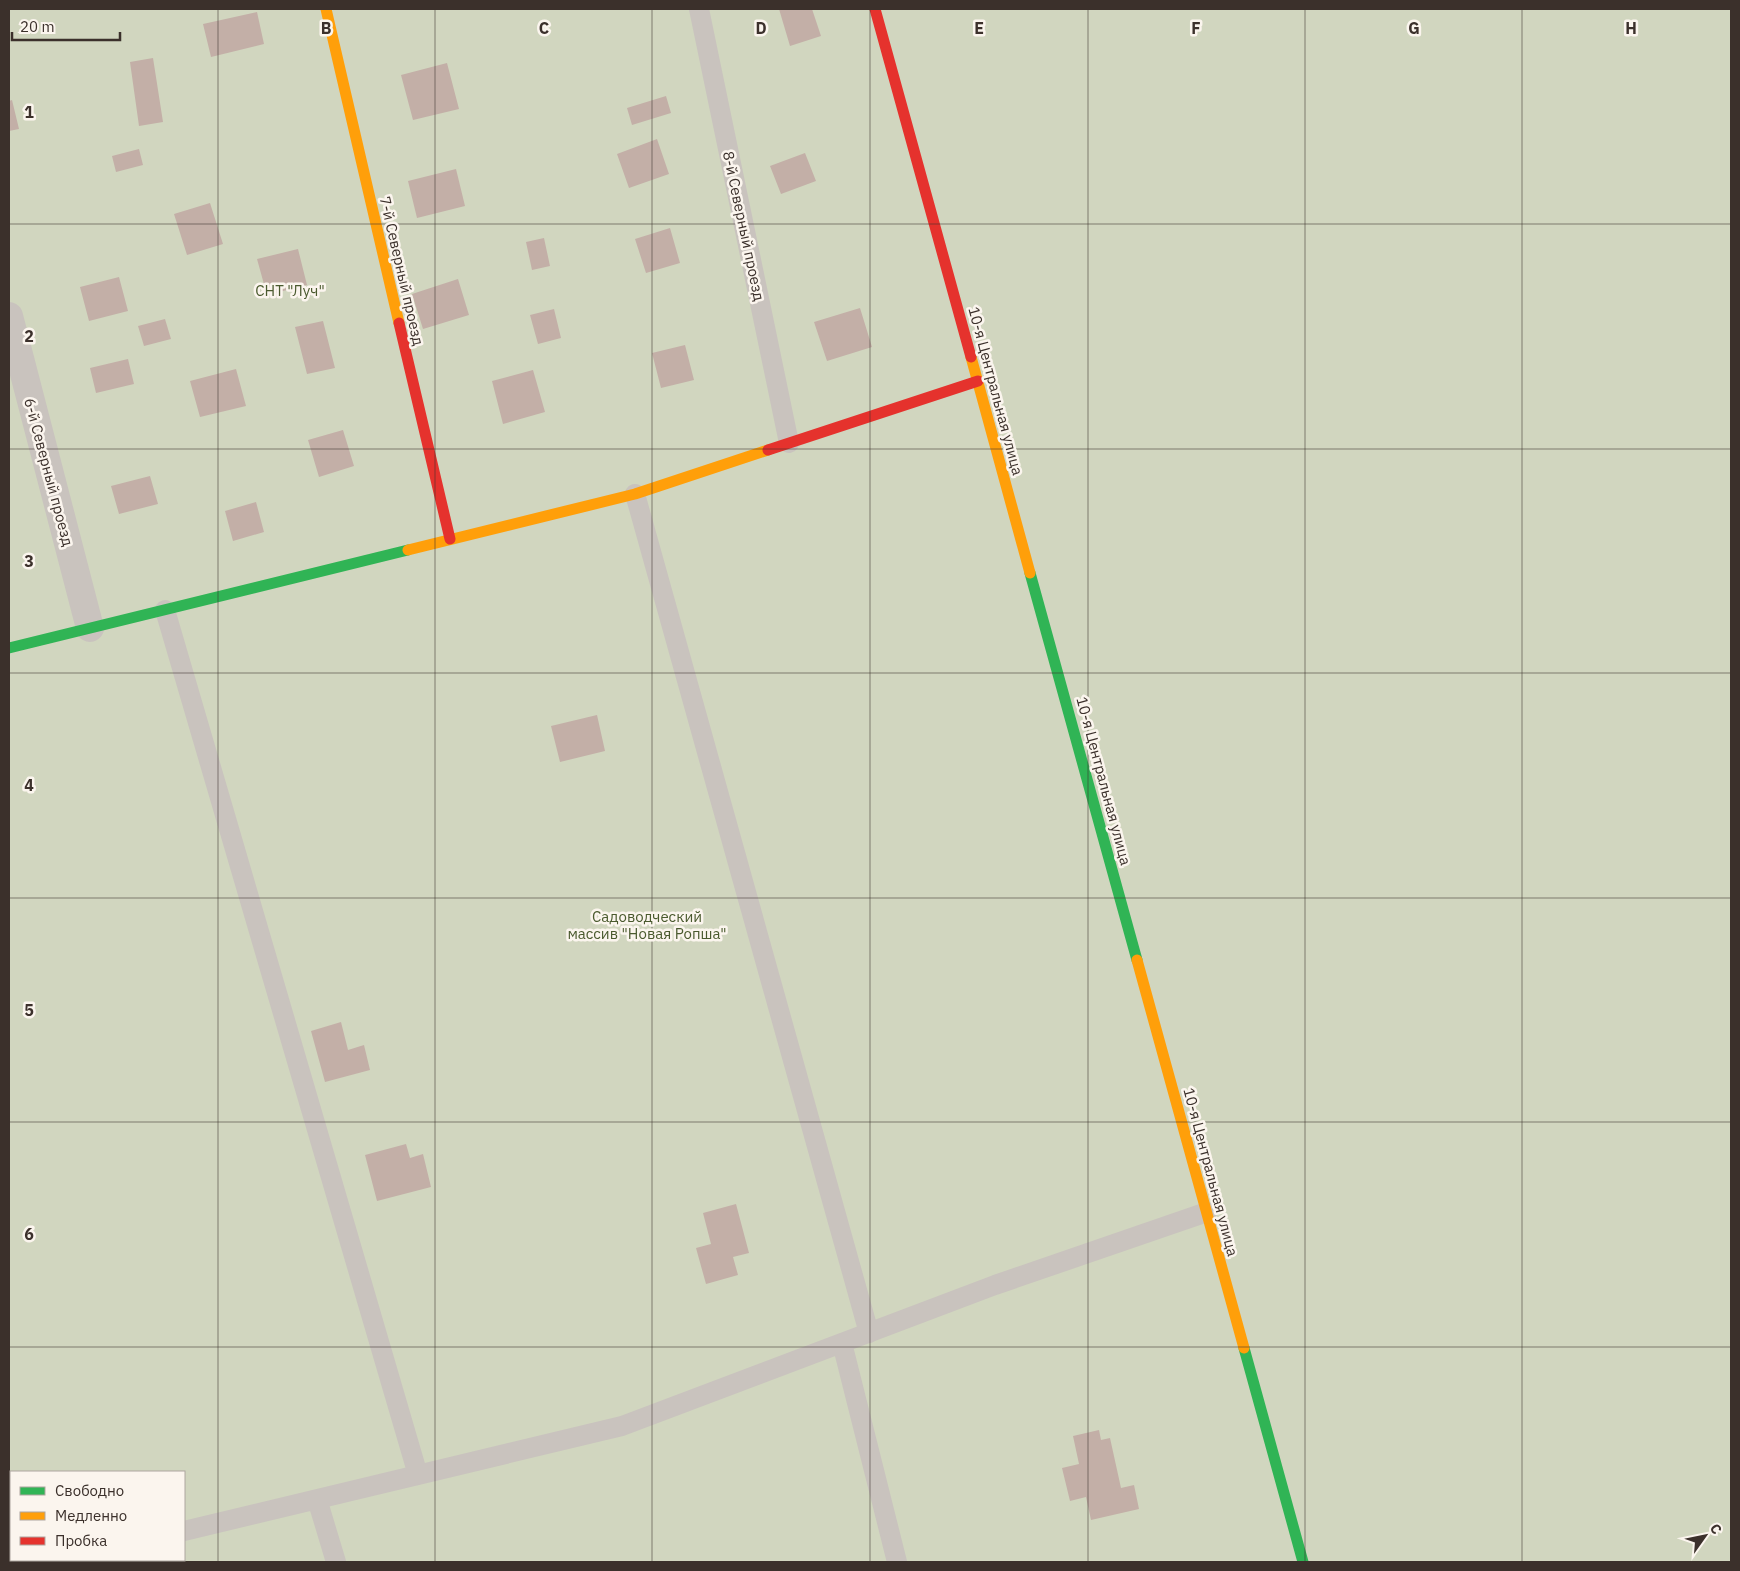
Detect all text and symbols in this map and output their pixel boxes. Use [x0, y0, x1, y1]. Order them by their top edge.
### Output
scale bar [12, 10, 120, 42]
text: 20 m [20, 17, 55, 36]
text: B [321, 18, 332, 38]
text: C [539, 18, 549, 38]
text: D [755, 18, 767, 38]
text: E [974, 18, 984, 38]
text: F [1191, 18, 1201, 38]
text: G [1408, 18, 1420, 38]
text: H [1625, 18, 1637, 38]
text: 1 [24, 102, 34, 122]
street label: 8-й Северный проезд [719, 149, 769, 303]
street label: 7-й Северный проезд [376, 194, 428, 348]
park label: СНТ "Луч" [255, 281, 325, 300]
street label: 10-я Центральная улица [964, 305, 1028, 477]
text: 2 [24, 326, 34, 346]
street label: 6-й Северный проезд [20, 396, 78, 548]
text: 3 [24, 551, 34, 571]
street label: 10-я Центральная улица [1072, 695, 1136, 867]
text: 4 [24, 775, 34, 795]
park label: Садоводческий массив "Новая Ропша" [567, 907, 727, 943]
text: 5 [24, 1000, 34, 1020]
street label: 10-я Центральная улица [1179, 1086, 1243, 1258]
text: 6 [24, 1224, 34, 1244]
legend [10, 1471, 185, 1561]
text: Свободно [55, 1481, 124, 1500]
text: Медленно [55, 1506, 127, 1525]
north arrow [1680, 1511, 1730, 1561]
text: С [1706, 1520, 1726, 1538]
text: Пробка [55, 1531, 107, 1550]

